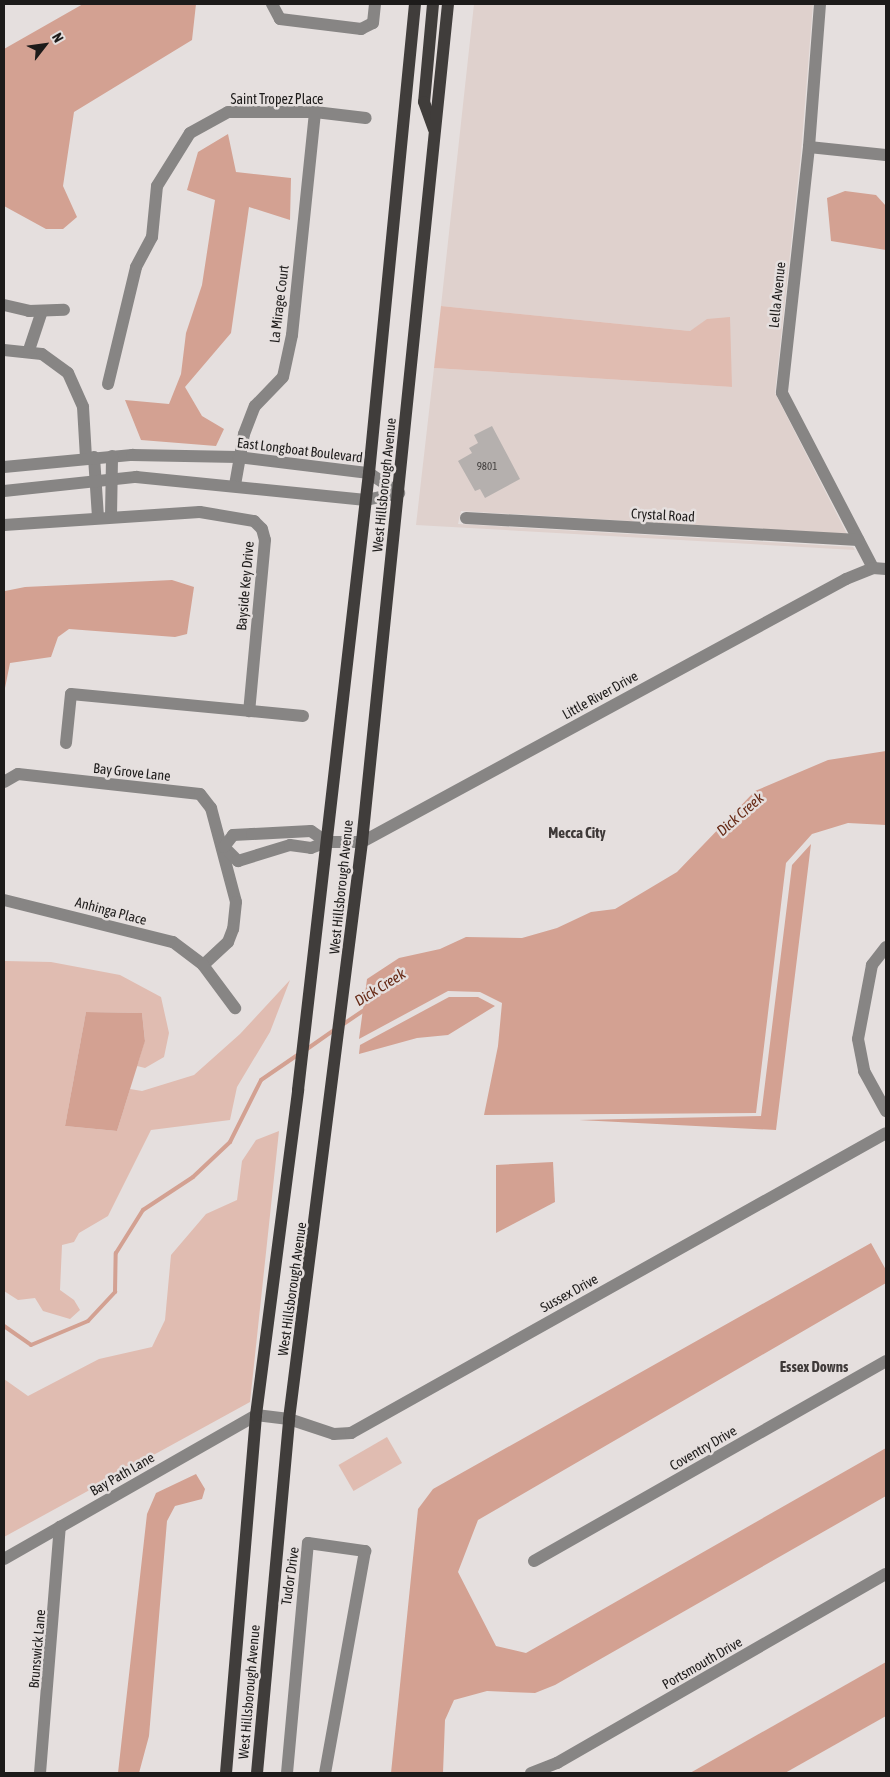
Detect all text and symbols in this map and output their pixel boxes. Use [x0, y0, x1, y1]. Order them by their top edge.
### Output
north arrow [20, 20, 70, 70]
text: N [49, 30, 67, 45]
street label: Saint Tropez Place [231, 91, 323, 107]
street label: Lella Avenue [765, 261, 789, 329]
street label: La Mirage Court [266, 264, 292, 344]
street label: West Hillsborough Avenue [369, 417, 399, 553]
street label: East Longboat Boulevard [236, 434, 364, 466]
house number: 9801 [477, 459, 497, 473]
street label: Crystal Road [631, 505, 695, 525]
street label: Bayside Key Drive [233, 541, 257, 631]
street label: Little River Drive [559, 667, 641, 723]
street label: Bay Grove Lane [92, 760, 172, 784]
water label: Dick Creek [713, 789, 767, 839]
street label: West Hillsborough Avenue [326, 819, 356, 955]
district label: Mecca City [548, 824, 606, 842]
street label: Anhinga Place [73, 893, 149, 929]
water label: Dick Creek [351, 964, 409, 1010]
street label: West Hillsborough Avenue [274, 1221, 310, 1357]
street label: Sussex Drive [537, 1270, 601, 1316]
district label: Essex Downs [780, 1358, 848, 1376]
street label: Coventry Drive [667, 1422, 739, 1474]
street label: Bay Path Lane [87, 1449, 157, 1499]
street label: Tudor Drive [278, 1546, 302, 1606]
street label: Brunswick Lane [25, 1609, 49, 1689]
street label: West Hillsborough Avenue [235, 1624, 263, 1760]
street label: Portsmouth Drive [659, 1633, 745, 1693]

